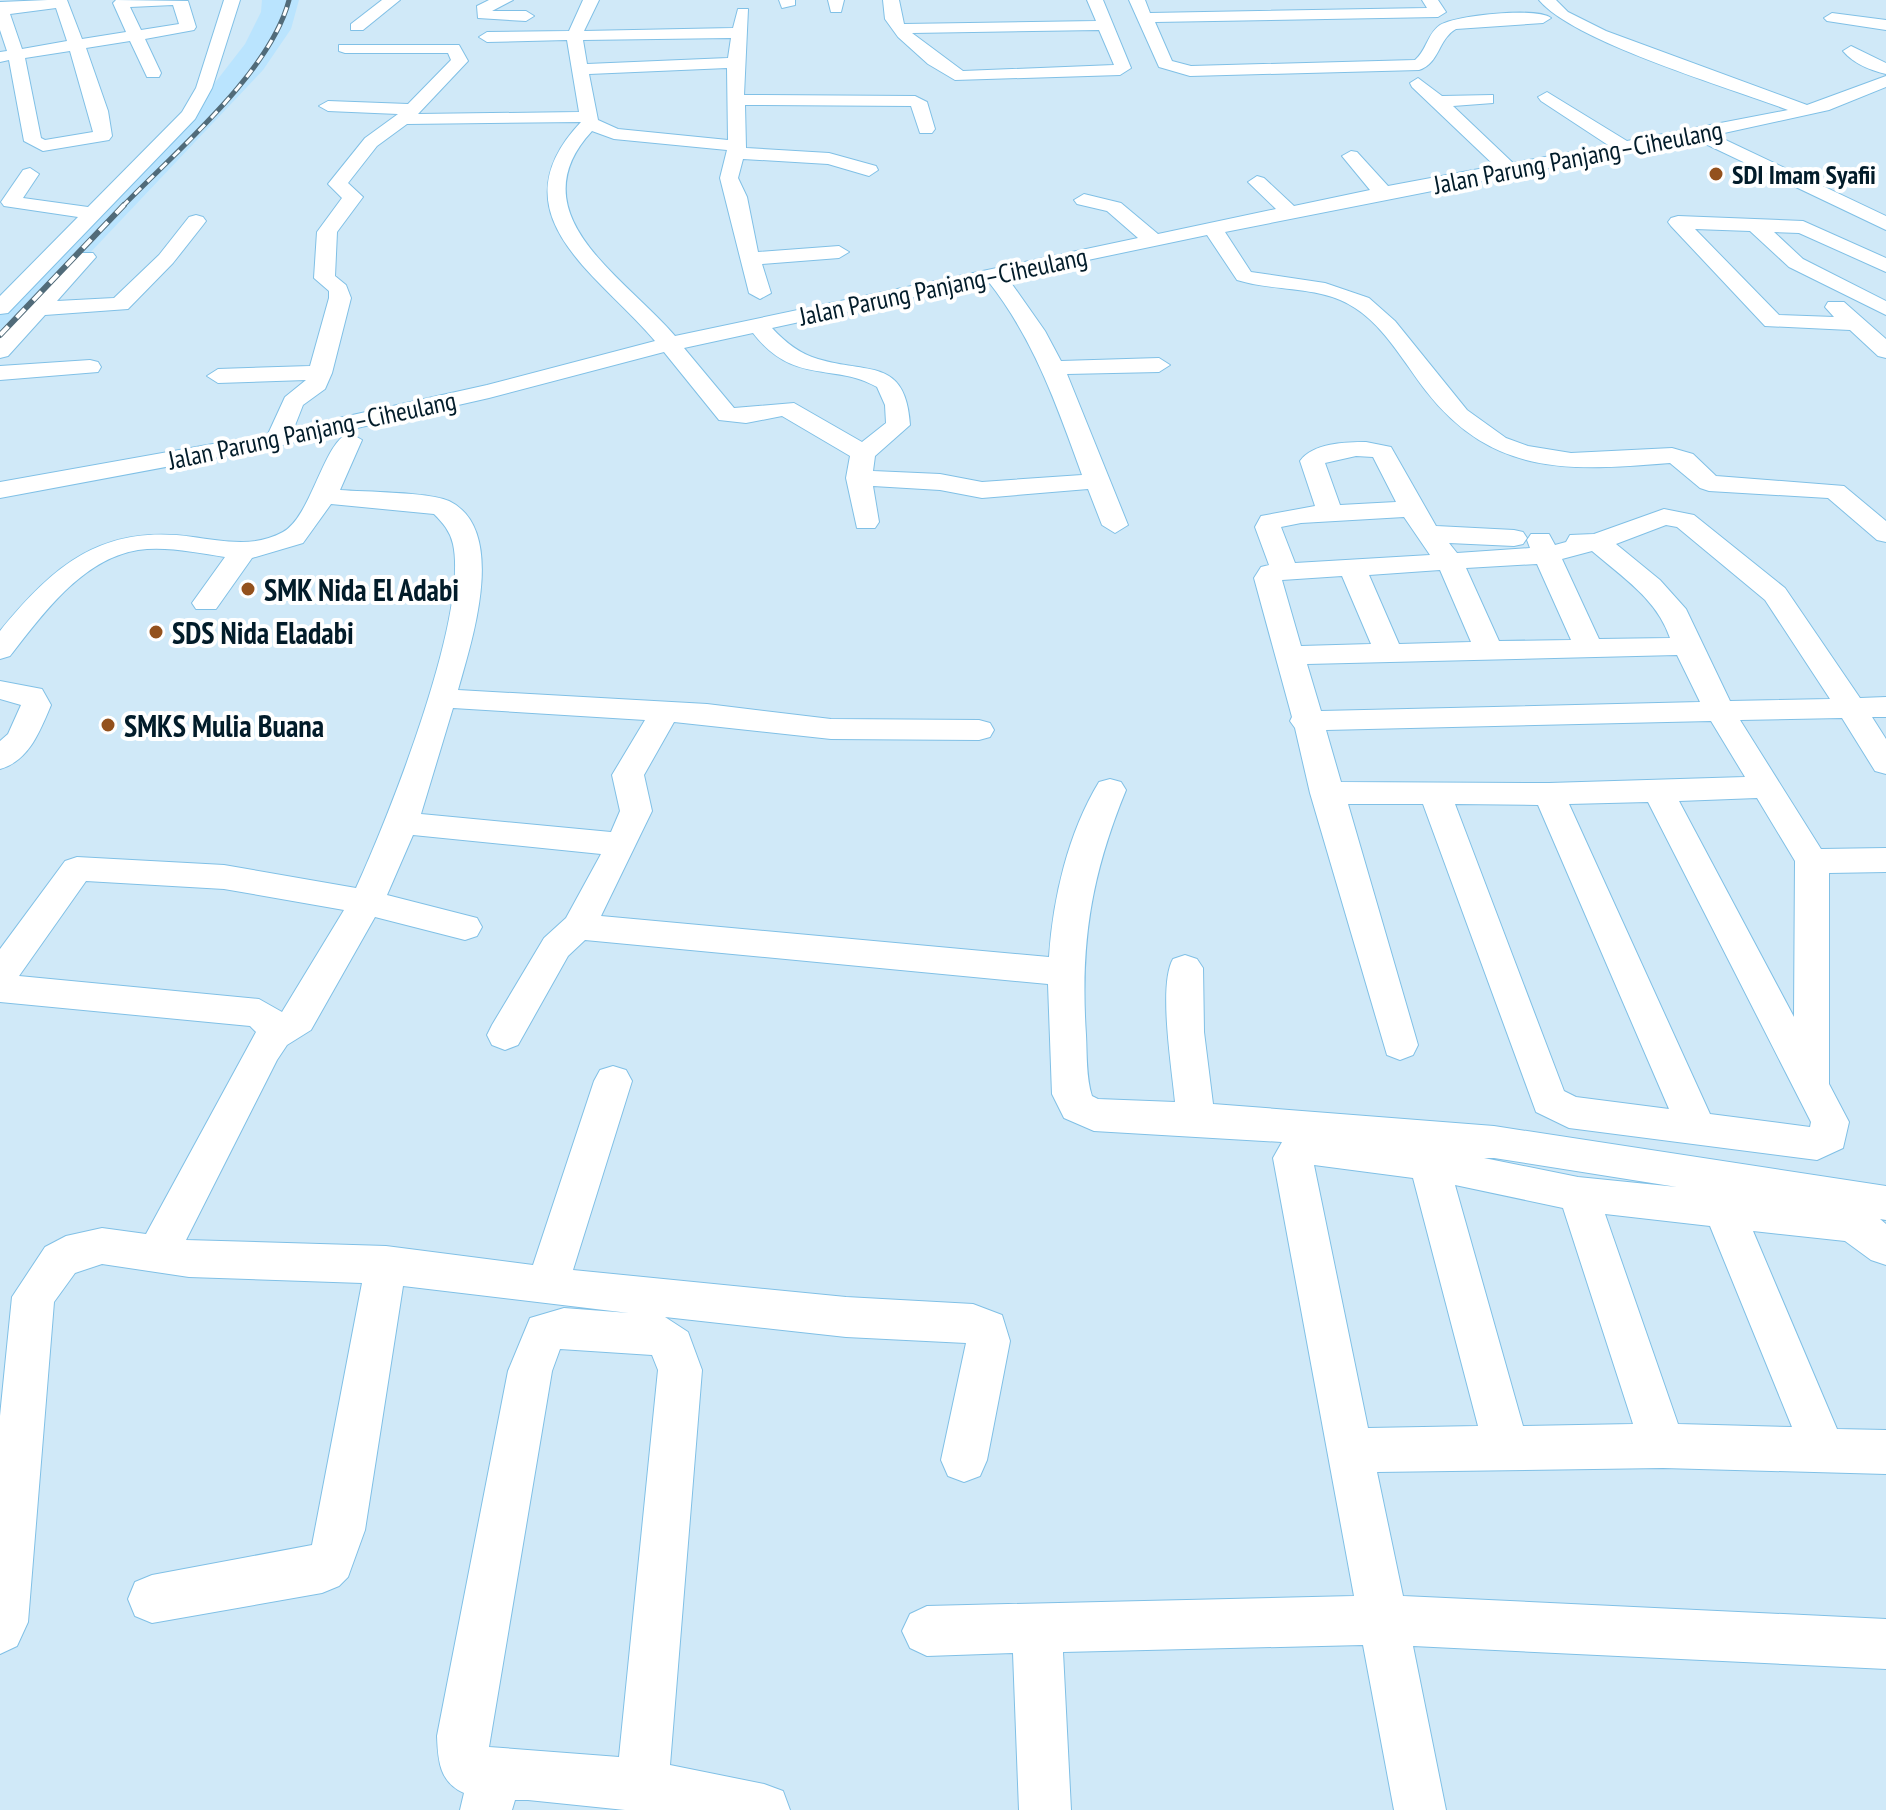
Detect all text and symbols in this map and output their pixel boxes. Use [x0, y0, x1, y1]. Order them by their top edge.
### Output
street label: Jalan Parung Panjang–Ciheulang [1430, 113, 1725, 201]
place label: SDI Imam Syafii [1732, 158, 1876, 191]
marker: SDI Imam Syafii [1707, 165, 1725, 183]
street label: Jalan Parung Panjang–Ciheulang [795, 239, 1090, 333]
street label: Jalan Parung Panjang–Ciheulang [164, 383, 459, 477]
place label: SMK Nida El Adabi [264, 570, 459, 609]
marker: SMK Nida El Adabi [239, 580, 257, 598]
place label: SDS Nida Eladabi [172, 613, 354, 652]
marker: SDS Nida Eladabi [147, 623, 165, 641]
place label: SMKS Mulia Buana [124, 706, 324, 745]
marker: SMKS Mulia Buana [99, 716, 117, 734]

